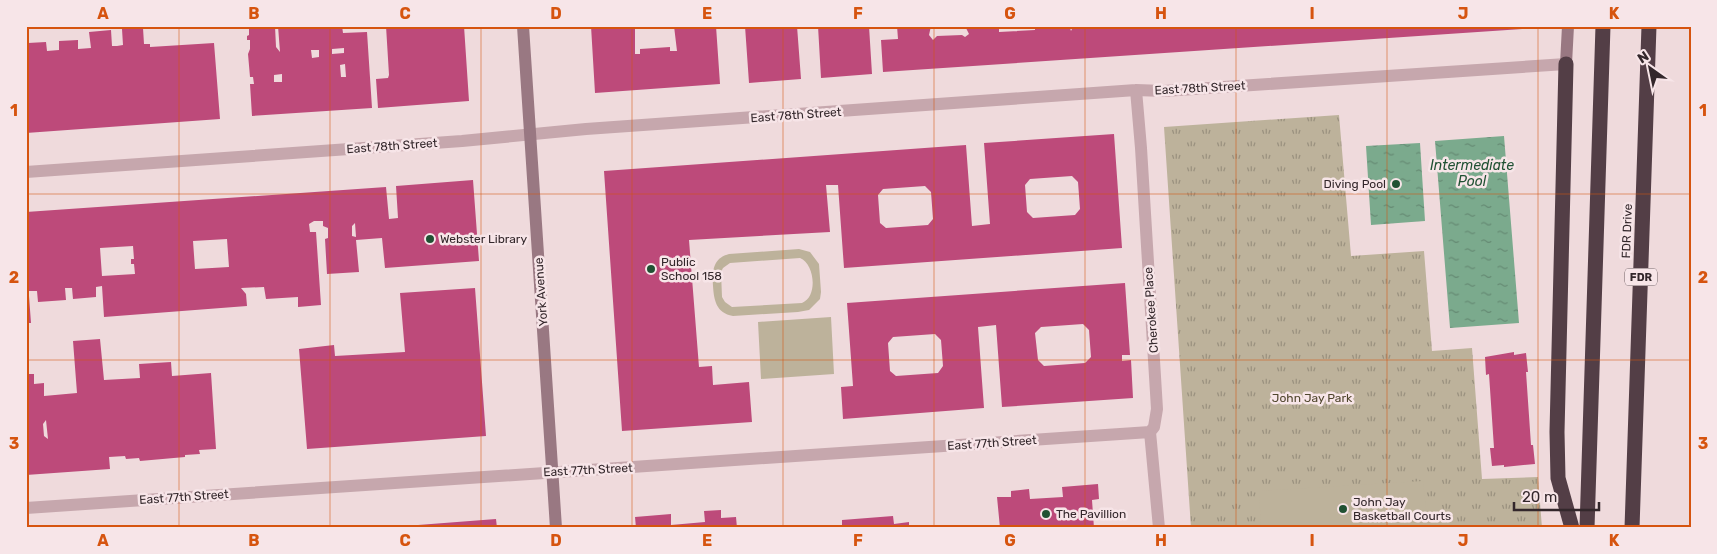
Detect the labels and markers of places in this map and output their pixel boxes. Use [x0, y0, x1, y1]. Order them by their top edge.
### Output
place label: Diving Pool [1324, 177, 1386, 191]
marker: Diving Pool [1390, 178, 1402, 190]
place label: Webster Library [440, 232, 527, 246]
marker: Webster Library [424, 233, 436, 245]
place label: Public School 158 [661, 255, 722, 283]
marker: Public School 158 [645, 263, 657, 275]
place label: John Jay Basketball Courts [1353, 495, 1451, 523]
marker: John Jay Basketball Courts [1337, 503, 1349, 515]
place label: The Pavillion [1056, 507, 1126, 521]
marker: The Pavillion [1040, 508, 1052, 520]

